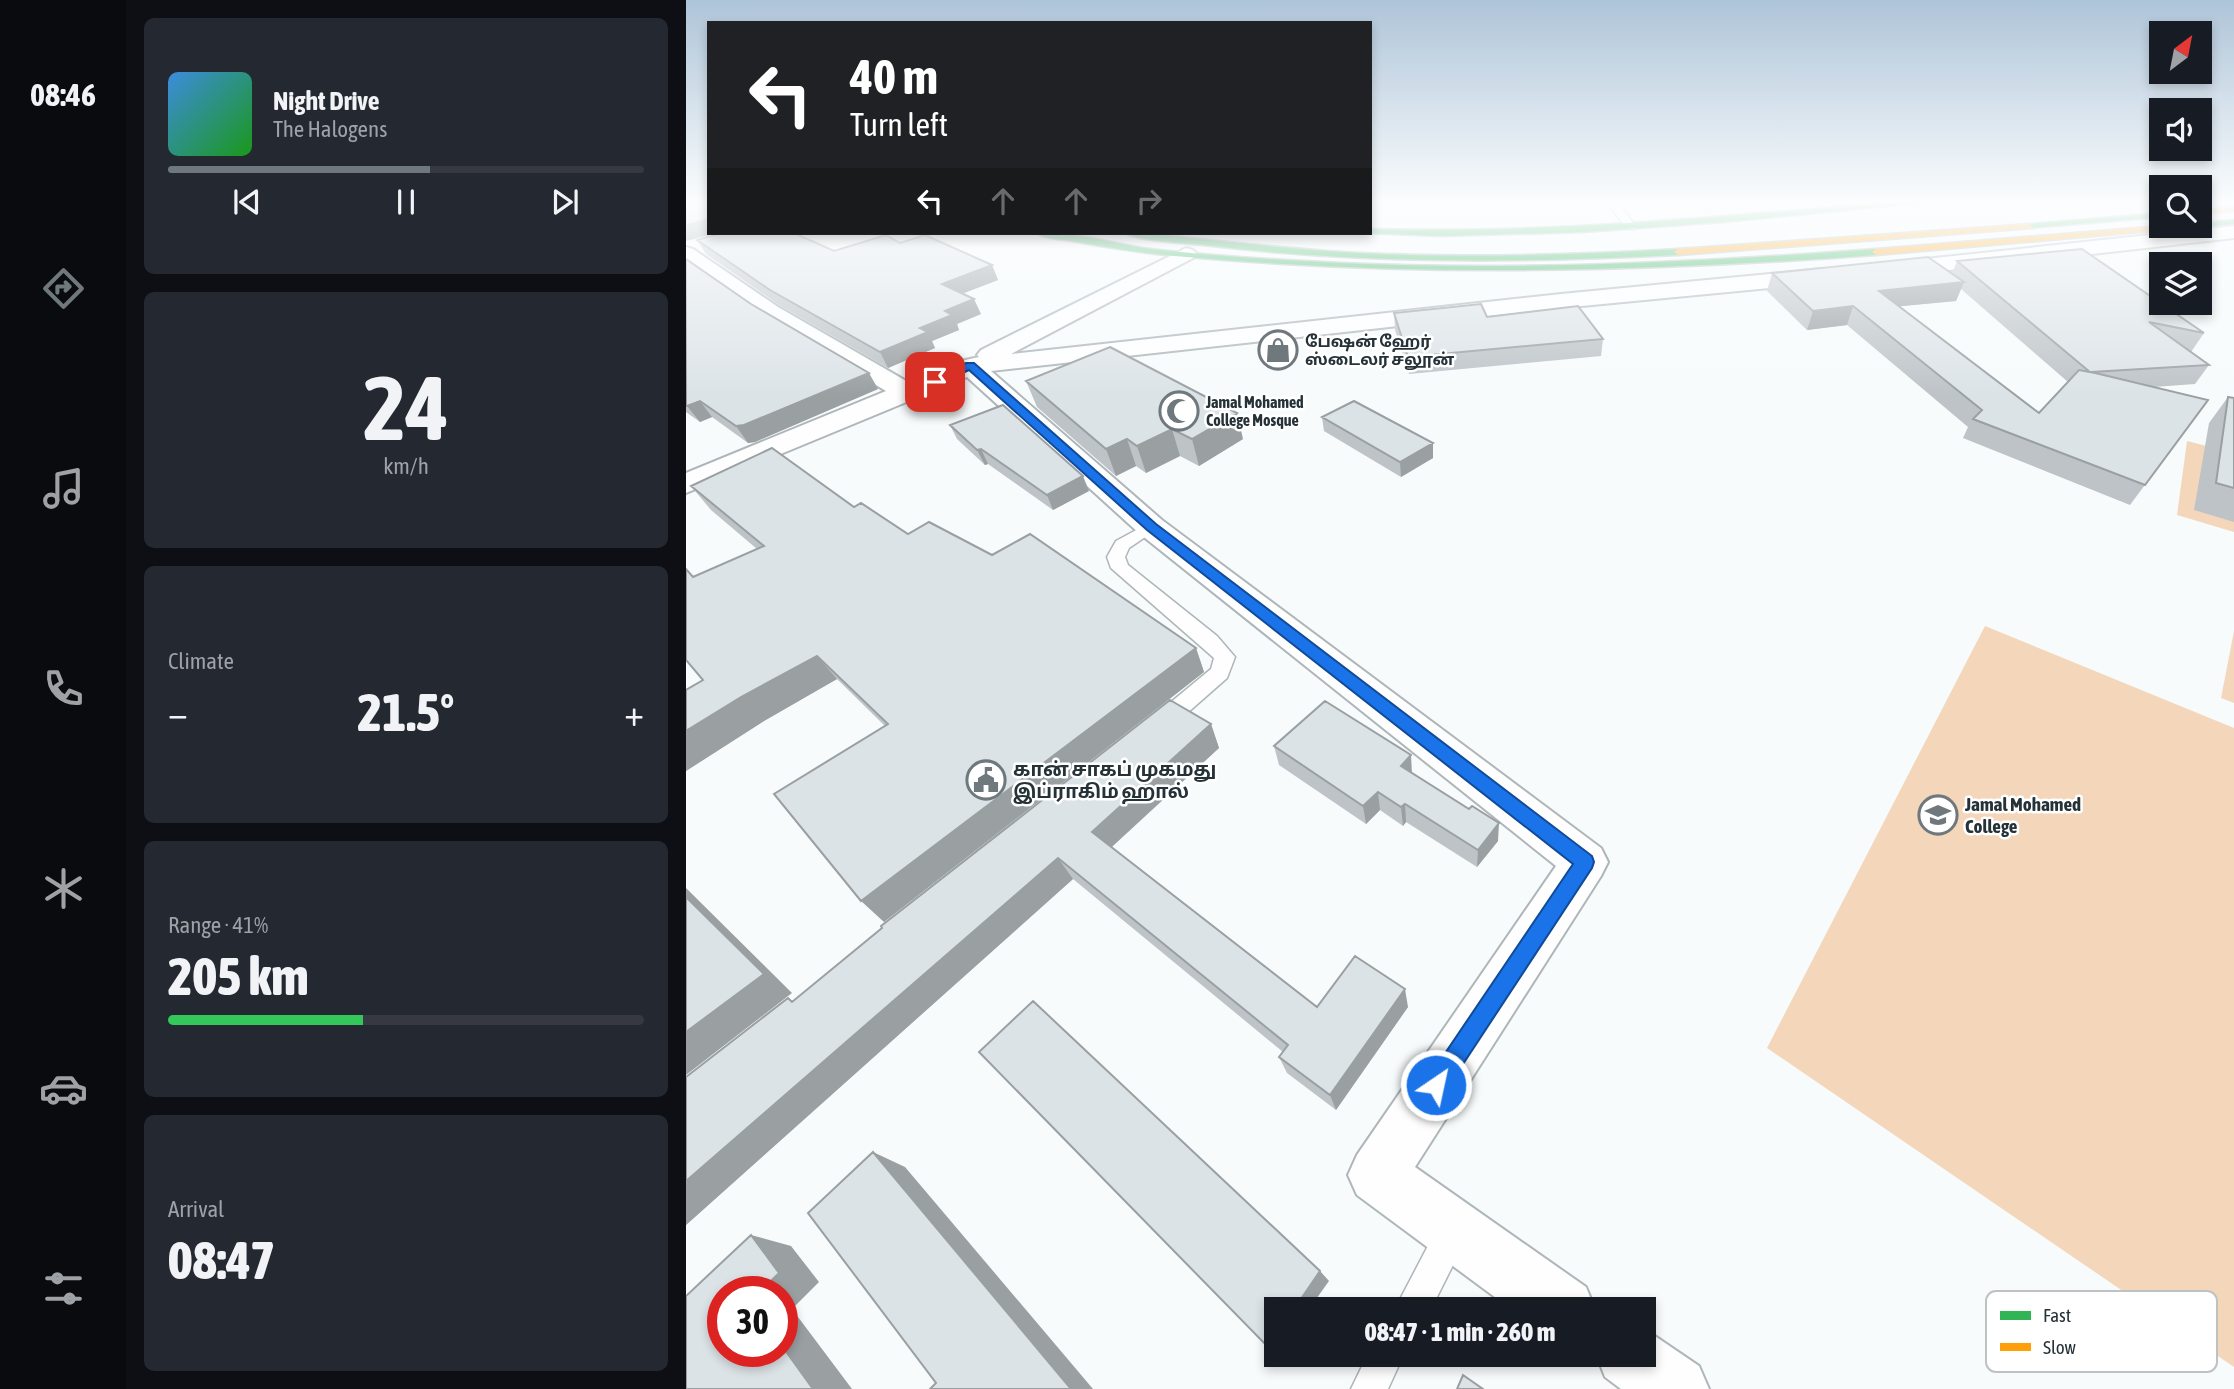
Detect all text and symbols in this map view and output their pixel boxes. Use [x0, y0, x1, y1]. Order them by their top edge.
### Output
north arrow [2149, 21, 2212, 84]
map controls [2149, 21, 2212, 315]
text: 40 m [850, 48, 938, 104]
icon: left [735, 49, 826, 140]
text: 08:46 [30, 76, 96, 113]
text: Night Drive [273, 86, 380, 116]
button: sound [2149, 98, 2212, 161]
text: Turn left [850, 106, 948, 143]
text: The Halogens [273, 116, 387, 142]
button: search [2149, 175, 2212, 238]
icon: left [911, 182, 949, 220]
icon: ahead [984, 182, 1022, 220]
icon: ahead [1057, 182, 1095, 220]
icon: right [1130, 182, 1168, 220]
icon: previous [228, 183, 266, 221]
icon: pause [387, 183, 425, 221]
icon: next [546, 183, 584, 221]
button: layers [2149, 252, 2212, 315]
icon: directions [39, 264, 88, 313]
shop icon: பேஷன் ஹேர் ஸ்டைலர் சலூன் [1257, 329, 1299, 371]
place label: பேஷன் ஹேர் ஸ்டைலர் சலூன் [1305, 332, 1455, 370]
pin [905, 352, 965, 412]
text: 24 [363, 355, 449, 459]
icon: arrive [916, 363, 954, 401]
mosque icon: Jamal Mohamed College Mosque [1158, 390, 1200, 432]
place label: Jamal Mohamed College Mosque [1205, 393, 1304, 429]
text: km/h [383, 453, 429, 479]
icon: music [39, 464, 88, 513]
text: Climate [168, 648, 234, 674]
icon: phone [39, 664, 88, 713]
text: 21.5° [358, 682, 454, 742]
text: − [168, 691, 188, 734]
text: + [624, 691, 644, 734]
place label: கான் சாகப் முகமது இப்ராகிம் ஹால் [1013, 758, 1216, 805]
public building icon: கான் சாகப் முகமது இப்ராகிம் ஹால் [965, 759, 1007, 801]
place label: Jamal Mohamed College [1964, 793, 2081, 837]
school or university icon: Jamal Mohamed College [1917, 794, 1959, 836]
icon: climate [39, 864, 88, 913]
text: Range · 41% [168, 912, 268, 938]
text: 205 km [168, 946, 309, 1006]
position arrow [1399, 1048, 1473, 1122]
icon: car [39, 1064, 88, 1113]
text: Arrival [168, 1196, 224, 1222]
text: 08:47 [168, 1230, 275, 1290]
icon: filters [39, 1264, 88, 1313]
speed limit sign: 30 [707, 1276, 798, 1367]
legend [1986, 1291, 2217, 1372]
text: Fast [2043, 1304, 2071, 1326]
text: 08:47 · 1 min · 260 m [1365, 1317, 1555, 1347]
text: Slow [2043, 1336, 2077, 1358]

